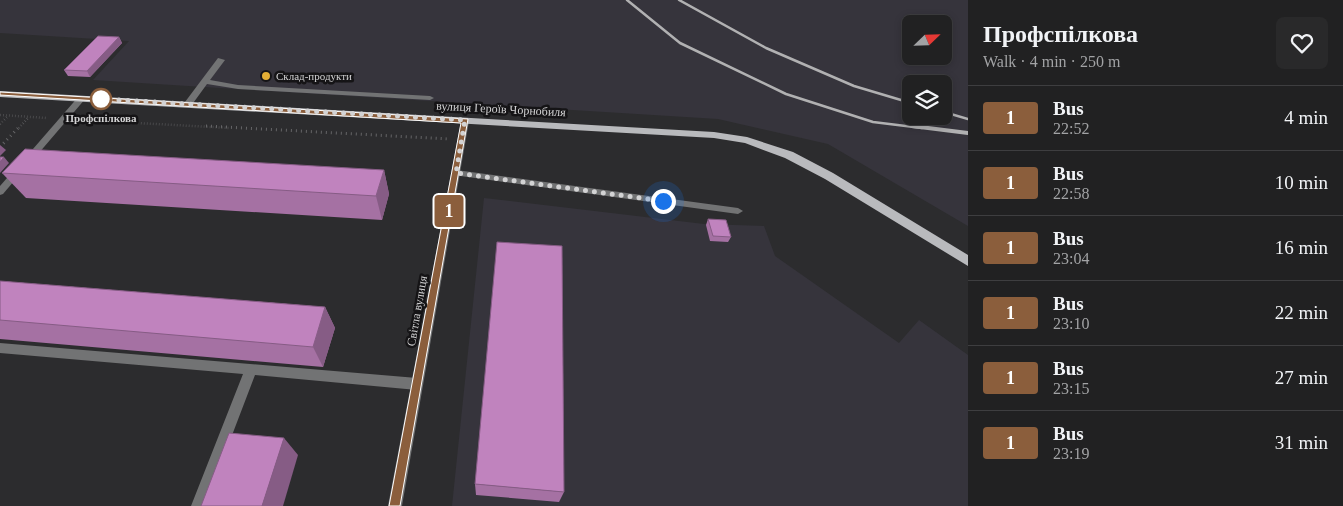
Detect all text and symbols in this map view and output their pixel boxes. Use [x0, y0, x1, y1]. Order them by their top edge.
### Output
north arrow [902, 15, 952, 65]
map controls [902, 15, 952, 125]
button: heart [1276, 17, 1328, 69]
text: Профспілкова [983, 21, 1138, 47]
text: Walk · 4 min · 250 m [983, 53, 1120, 70]
marker: Склад-продукти [260, 70, 272, 82]
place label: Склад-продукти [276, 70, 352, 82]
button: layers [902, 75, 952, 125]
marker: Профспілкова [90, 88, 112, 110]
text: Bus [1053, 98, 1084, 119]
street label: вулиця Героїв Чорнобиля [436, 99, 567, 119]
text: 4 min [1284, 107, 1328, 128]
text: 1 [1006, 108, 1015, 128]
place label: Профспілкова [65, 112, 137, 124]
text: 22:52 [1053, 120, 1089, 137]
text: Bus [1053, 163, 1084, 184]
text: 10 min [1275, 172, 1328, 193]
text: 1 [1006, 173, 1015, 193]
text: 22:58 [1053, 185, 1089, 202]
your location [651, 189, 676, 214]
line badge: 1 [433, 195, 465, 227]
text: 1 [445, 201, 454, 221]
text: Bus [1053, 228, 1084, 249]
text: 16 min [1275, 237, 1328, 258]
text: 1 [1006, 238, 1015, 258]
text: 23:04 [1053, 250, 1089, 267]
street label: Світла вулиця [404, 274, 430, 347]
text: Bus [1053, 293, 1084, 314]
text: 22 min [1275, 302, 1328, 323]
text: 1 [1006, 303, 1015, 323]
text: 23:10 [1053, 315, 1089, 332]
text: Bus [1053, 358, 1084, 379]
text: 27 min [1275, 367, 1328, 388]
text: 1 [1006, 368, 1015, 388]
text: 23:15 [1053, 380, 1089, 397]
text: Bus [1053, 423, 1084, 444]
text: 31 min [1275, 432, 1328, 453]
text: 1 [1006, 433, 1015, 453]
text: 23:19 [1053, 445, 1089, 462]

